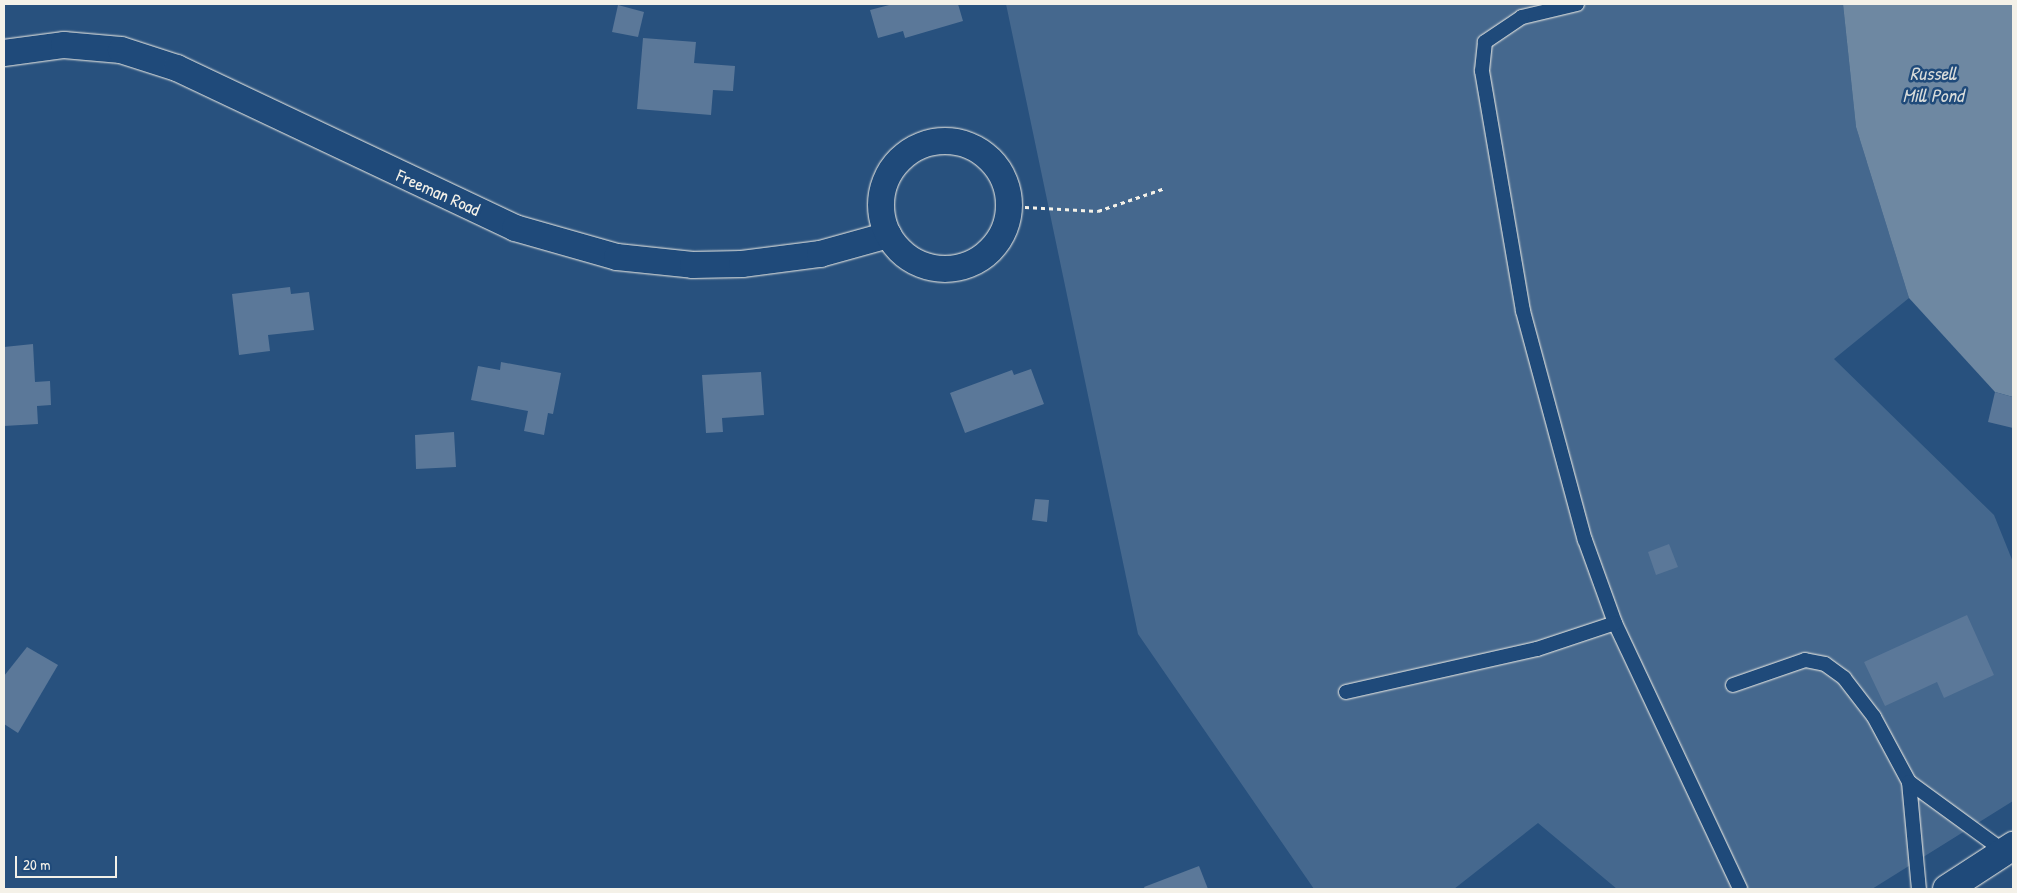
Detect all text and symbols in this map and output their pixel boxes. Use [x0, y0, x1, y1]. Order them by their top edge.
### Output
water label: Russell Mill Pond [1903, 63, 1963, 107]
street label: Freeman Road [393, 165, 483, 221]
scale bar [18, 846, 120, 878]
text: 20 m [23, 854, 50, 875]

